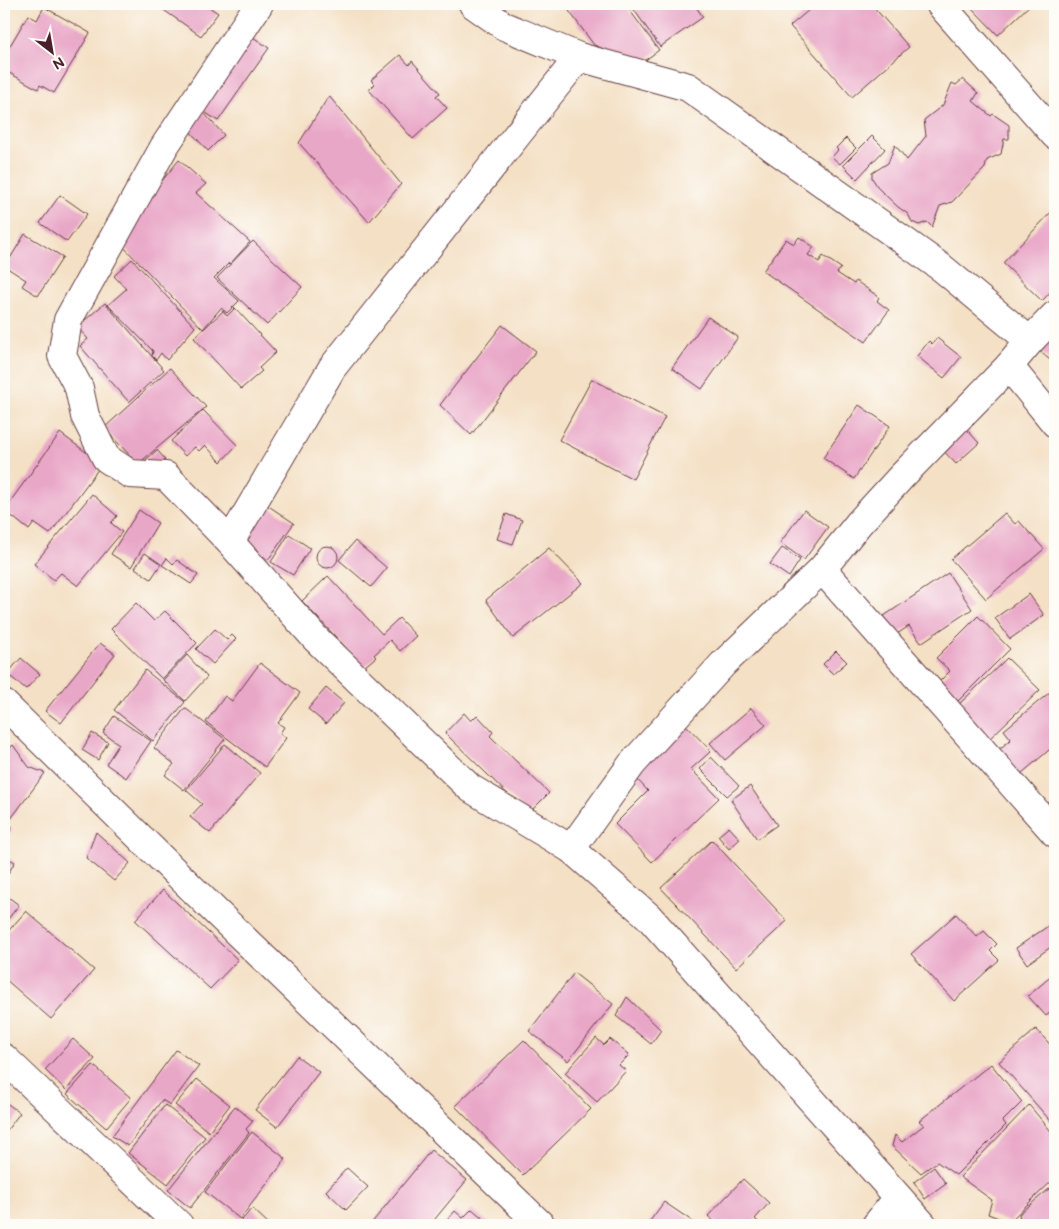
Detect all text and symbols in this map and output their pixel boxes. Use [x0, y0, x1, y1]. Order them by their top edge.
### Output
north arrow [28, 28, 78, 78]
text: N [50, 53, 67, 73]

